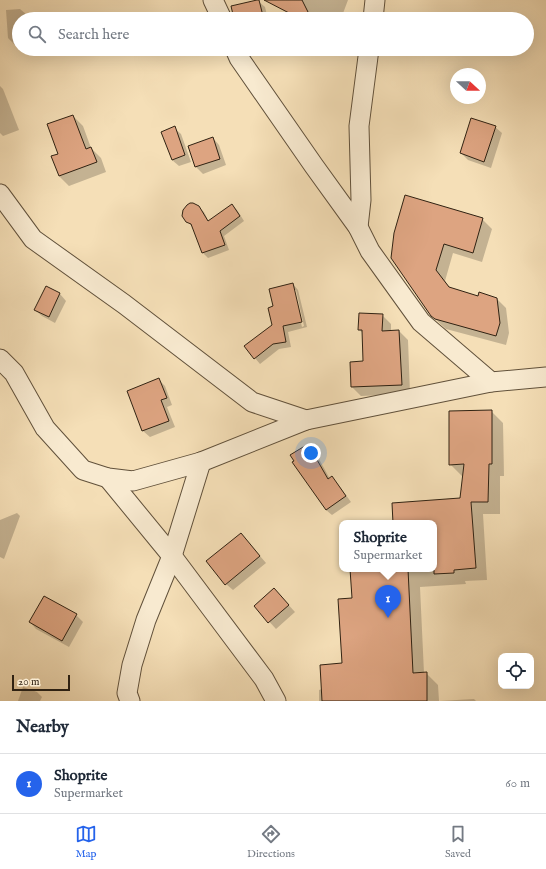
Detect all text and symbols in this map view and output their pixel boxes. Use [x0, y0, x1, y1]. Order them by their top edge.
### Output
search box [12, 12, 534, 56]
icon: search [26, 23, 48, 45]
text: Search here [58, 25, 129, 44]
north arrow [450, 68, 486, 104]
your location [301, 443, 321, 463]
popup [339, 520, 437, 572]
text: Shoprite [354, 528, 407, 547]
text: Supermarket [354, 547, 422, 564]
pin: 1 [375, 585, 401, 618]
map controls [498, 653, 534, 689]
button: locate [498, 653, 534, 689]
scale bar [12, 673, 70, 692]
text: 20 m [18, 675, 39, 689]
text: Nearby [16, 717, 69, 738]
text: Shoprite [54, 766, 107, 785]
text: 1 [27, 775, 31, 792]
text: 60 m [505, 775, 530, 792]
text: Supermarket [54, 785, 123, 802]
tab: Map [75, 823, 97, 861]
tab: Directions [247, 823, 295, 861]
tab: Saved [445, 823, 471, 861]

